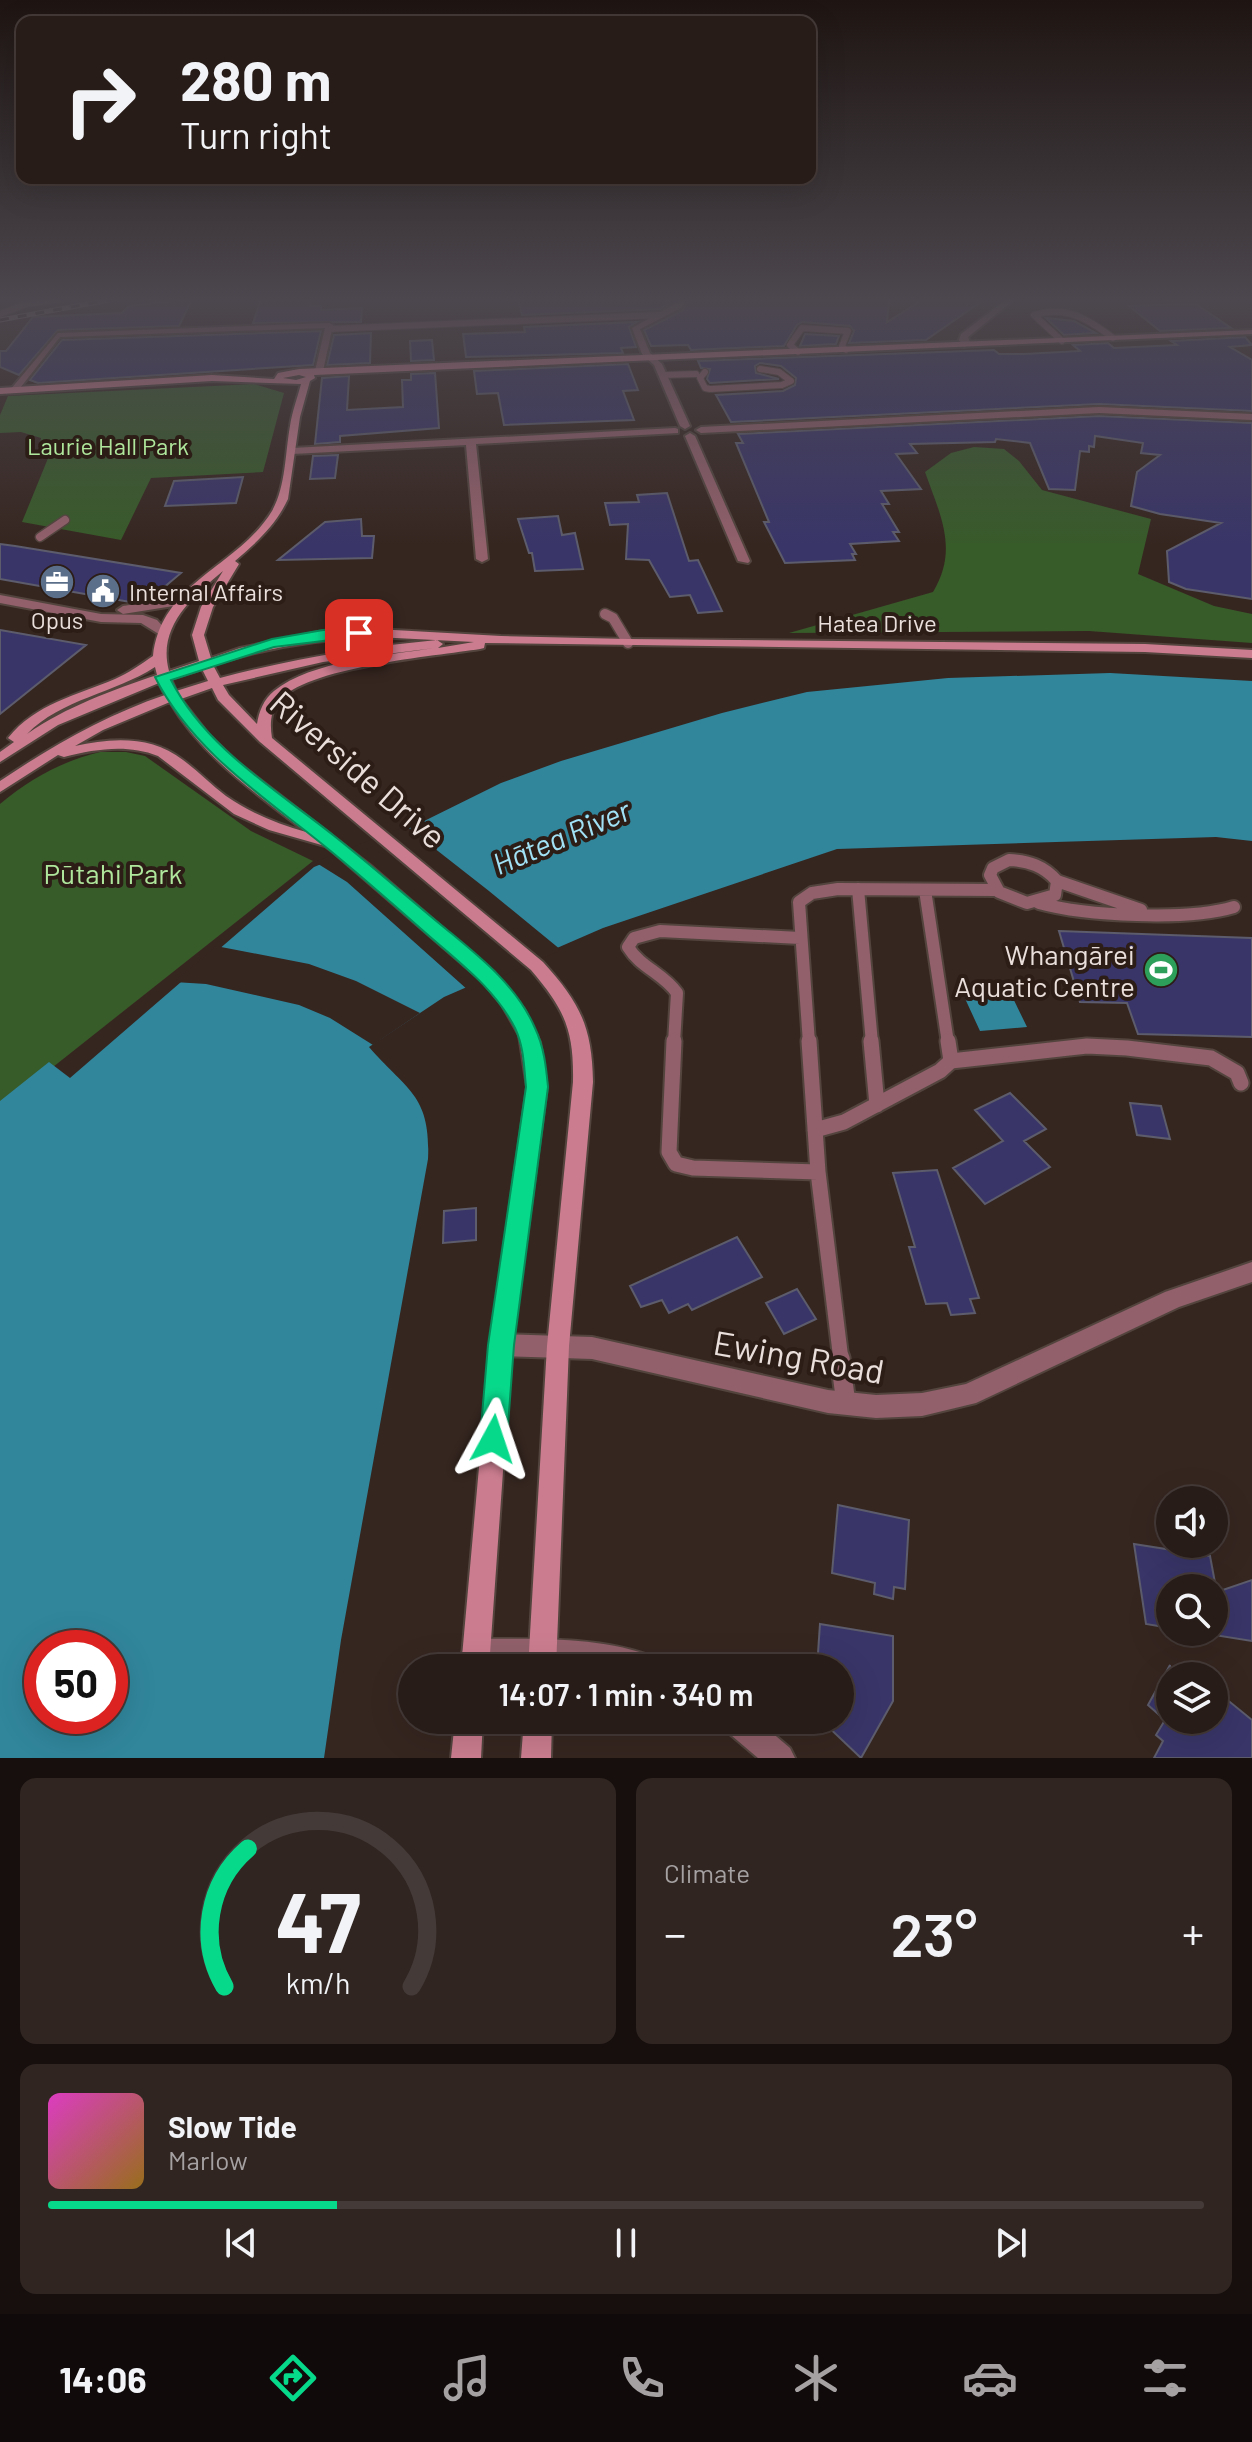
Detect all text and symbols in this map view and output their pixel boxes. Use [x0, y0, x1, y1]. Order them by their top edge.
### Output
text: 280 m [180, 45, 332, 112]
icon: right [48, 48, 152, 152]
text: Turn right [180, 113, 332, 156]
park label: Laurie Hall Park [27, 431, 189, 460]
office icon: Opus [38, 563, 76, 601]
public building icon: Internal Affairs [84, 572, 122, 610]
place label: Internal Affairs [129, 577, 283, 606]
pin [325, 599, 393, 667]
place label: Opus [31, 605, 83, 634]
street label: Hatea Drive [817, 608, 937, 637]
icon: arrive [337, 611, 381, 655]
street label: Riverside Drive [263, 681, 455, 857]
water label: Hātea River [487, 790, 636, 881]
park label: Pūtahi Park [43, 856, 183, 890]
place label: Whangārei Aquatic Centre [954, 937, 1135, 1003]
sports icon: Whangārei Aquatic Centre [1142, 951, 1180, 989]
street label: Ewing Road [711, 1321, 887, 1391]
position arrow [451, 1397, 535, 1481]
map controls [1156, 1486, 1228, 1734]
button: sound [1156, 1486, 1228, 1558]
button: search [1156, 1574, 1228, 1646]
speed limit sign: 50 [24, 1630, 128, 1734]
button: layers [1156, 1662, 1228, 1734]
text: 14:07 · 1 min · 340 m [499, 1676, 753, 1712]
text: Climate [664, 1857, 750, 1888]
text: 47 [275, 1870, 361, 1970]
text: 23° [891, 1897, 977, 1969]
text: − [664, 1906, 686, 1959]
text: + [1182, 1906, 1204, 1959]
text: km/h [286, 1965, 350, 2000]
text: Slow Tide [168, 2108, 297, 2144]
text: Marlow [168, 2144, 248, 2175]
icon: previous [219, 2221, 263, 2265]
icon: pause [604, 2221, 648, 2265]
icon: next [989, 2221, 1033, 2265]
icon: directions [265, 2350, 321, 2406]
icon: music [439, 2350, 495, 2406]
icon: phone [614, 2350, 670, 2406]
icon: climate [788, 2350, 844, 2406]
icon: car [962, 2350, 1018, 2406]
icon: filters [1137, 2350, 1193, 2406]
text: 14:06 [59, 2357, 147, 2400]

